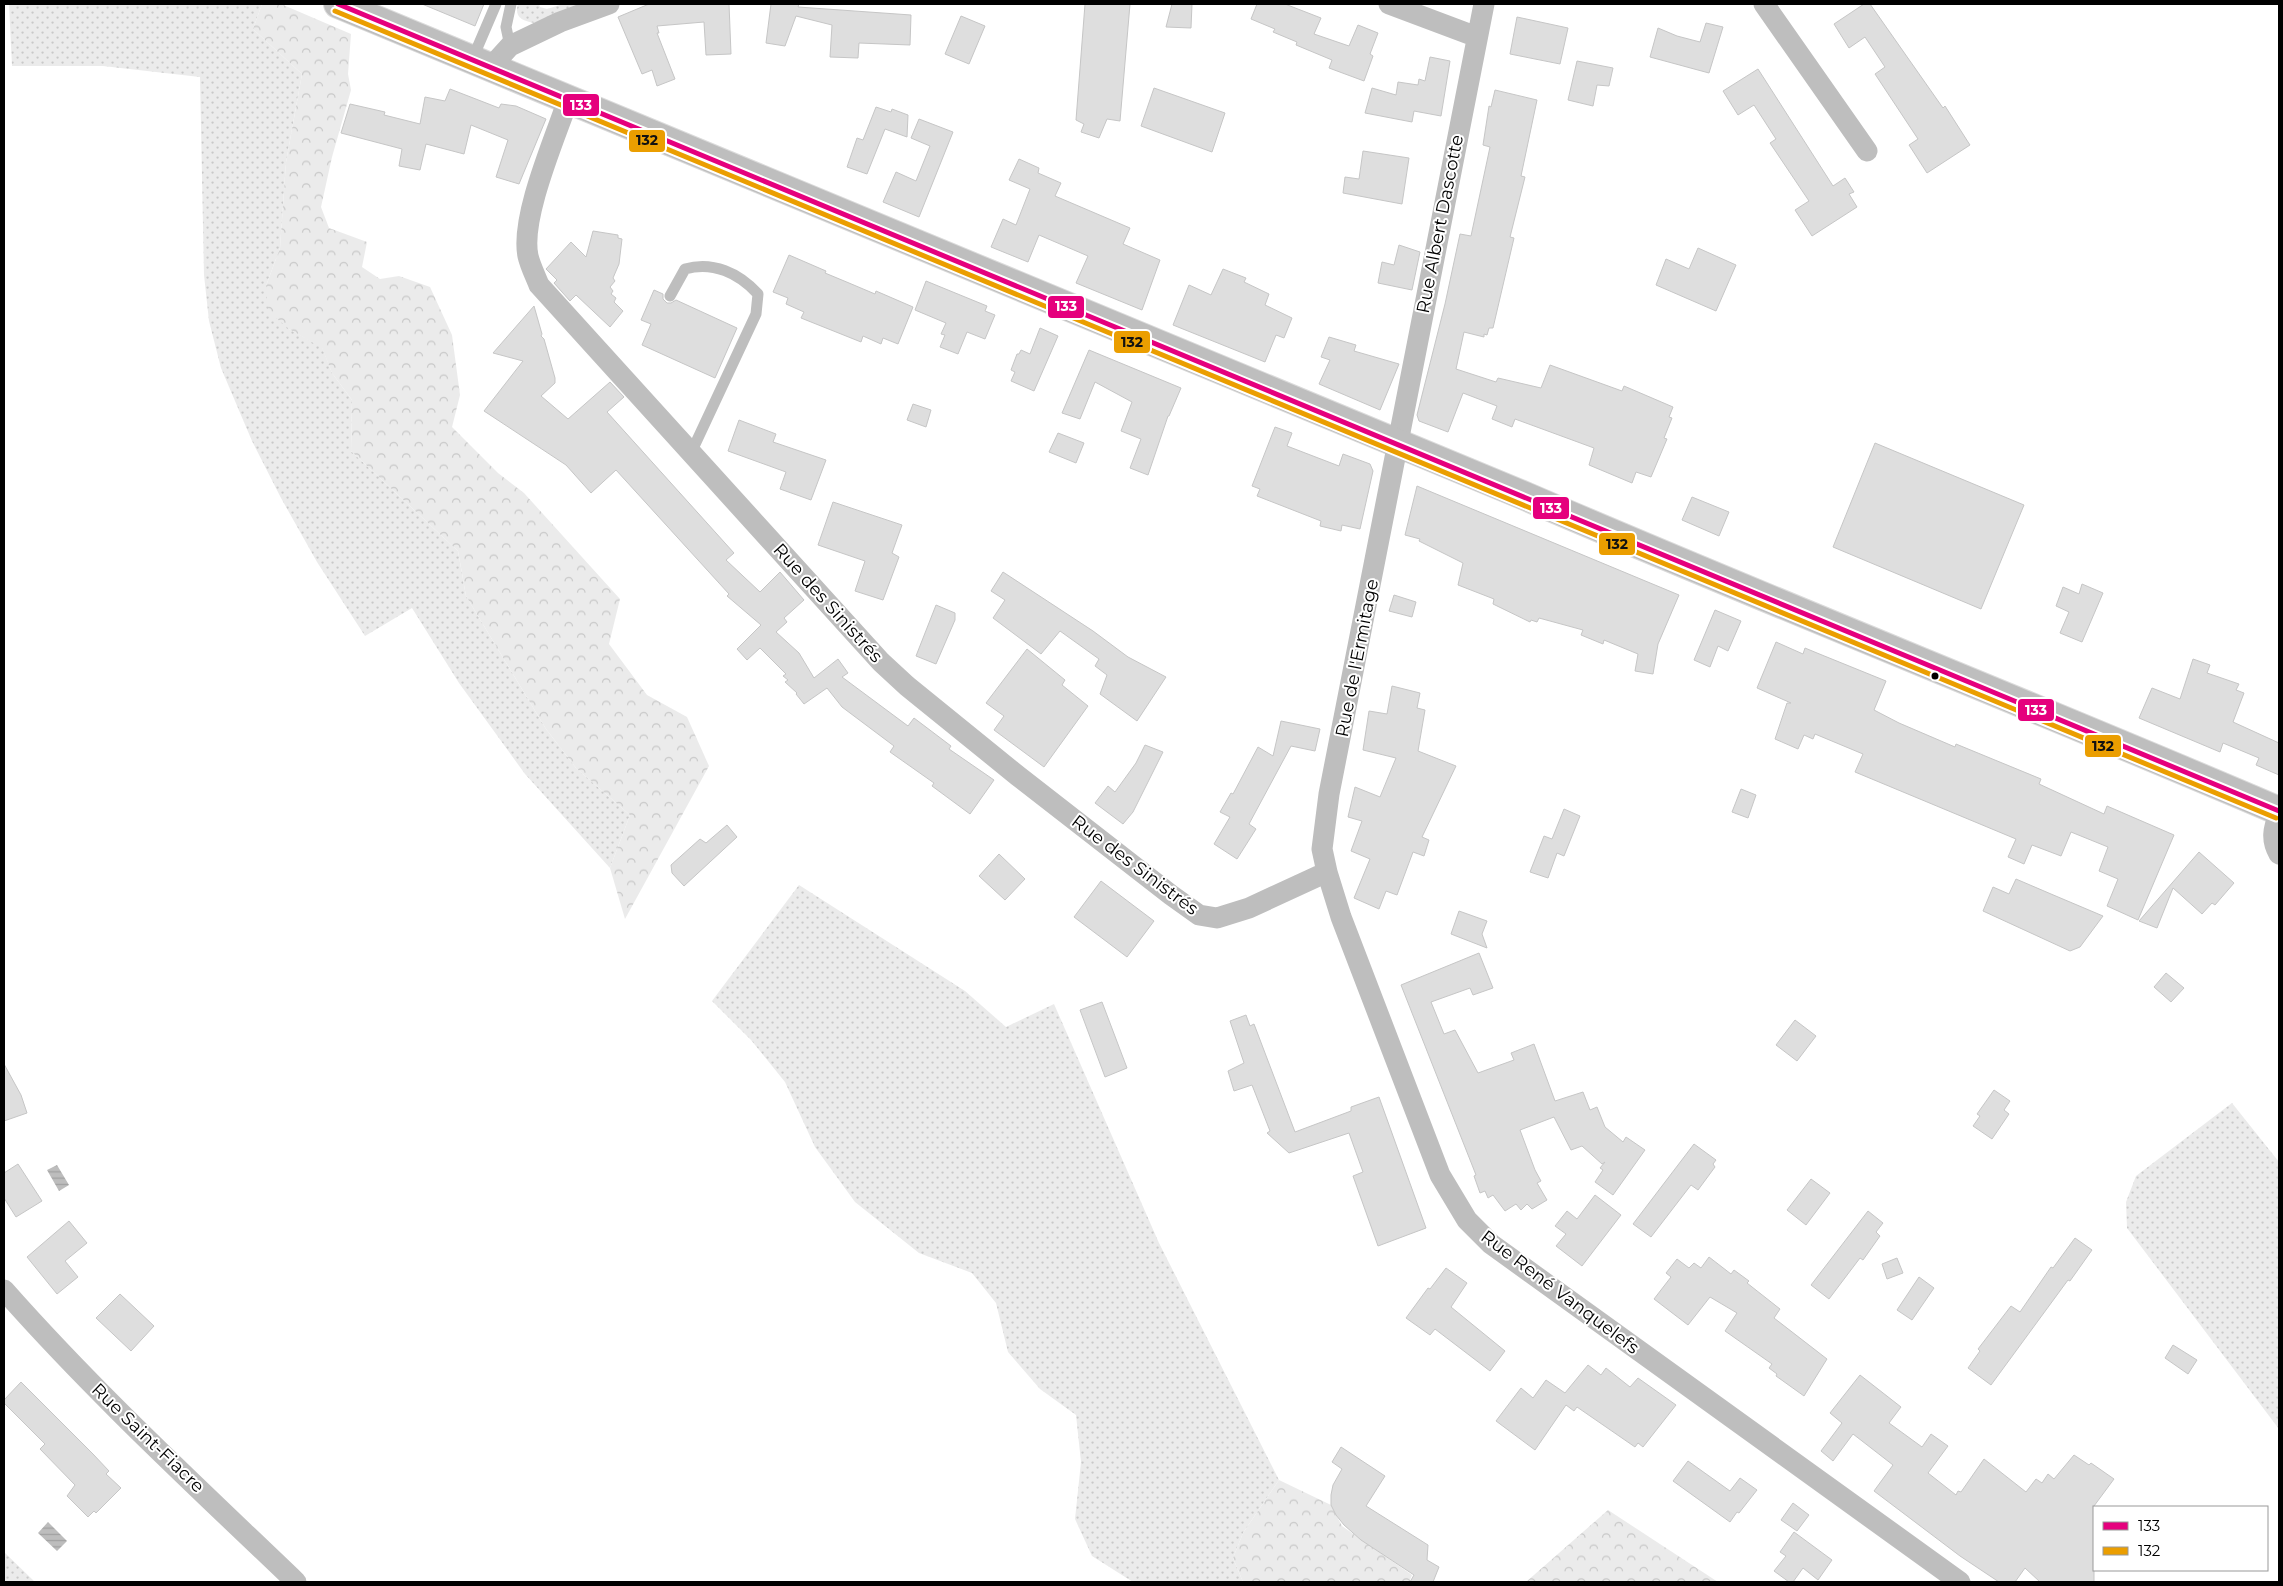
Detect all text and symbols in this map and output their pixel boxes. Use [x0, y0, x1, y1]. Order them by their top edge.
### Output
line badge: 133 [562, 93, 600, 117]
text: 133 [570, 96, 592, 114]
line badge: 132 [628, 129, 666, 153]
text: 132 [636, 131, 658, 149]
street label: Rue Albert Dascotte [1412, 133, 1468, 315]
line badge: 133 [1047, 295, 1085, 319]
text: 133 [1055, 297, 1077, 315]
line badge: 132 [1113, 330, 1151, 354]
text: 132 [1121, 333, 1143, 351]
line badge: 133 [1532, 496, 1570, 520]
text: 133 [1540, 499, 1562, 517]
line badge: 132 [1598, 532, 1636, 556]
text: 132 [1606, 535, 1628, 553]
street label: Rue des Sinistrés [769, 539, 887, 667]
street label: Rue de l'Ermitage [1331, 577, 1383, 739]
unlabelled marker [1930, 671, 1940, 681]
line badge: 133 [2017, 698, 2055, 722]
text: 133 [2025, 701, 2047, 719]
line badge: 132 [2084, 734, 2122, 758]
text: 132 [2092, 737, 2114, 755]
street label: Rue des Sinistrés [1067, 810, 1203, 920]
street label: Rue René Vanquelefs [1477, 1225, 1644, 1359]
street label: Rue Saint-Fiacre [87, 1379, 209, 1497]
legend [2093, 1506, 2268, 1571]
text: 133 [2138, 1516, 2160, 1535]
text: 132 [2138, 1541, 2160, 1560]

